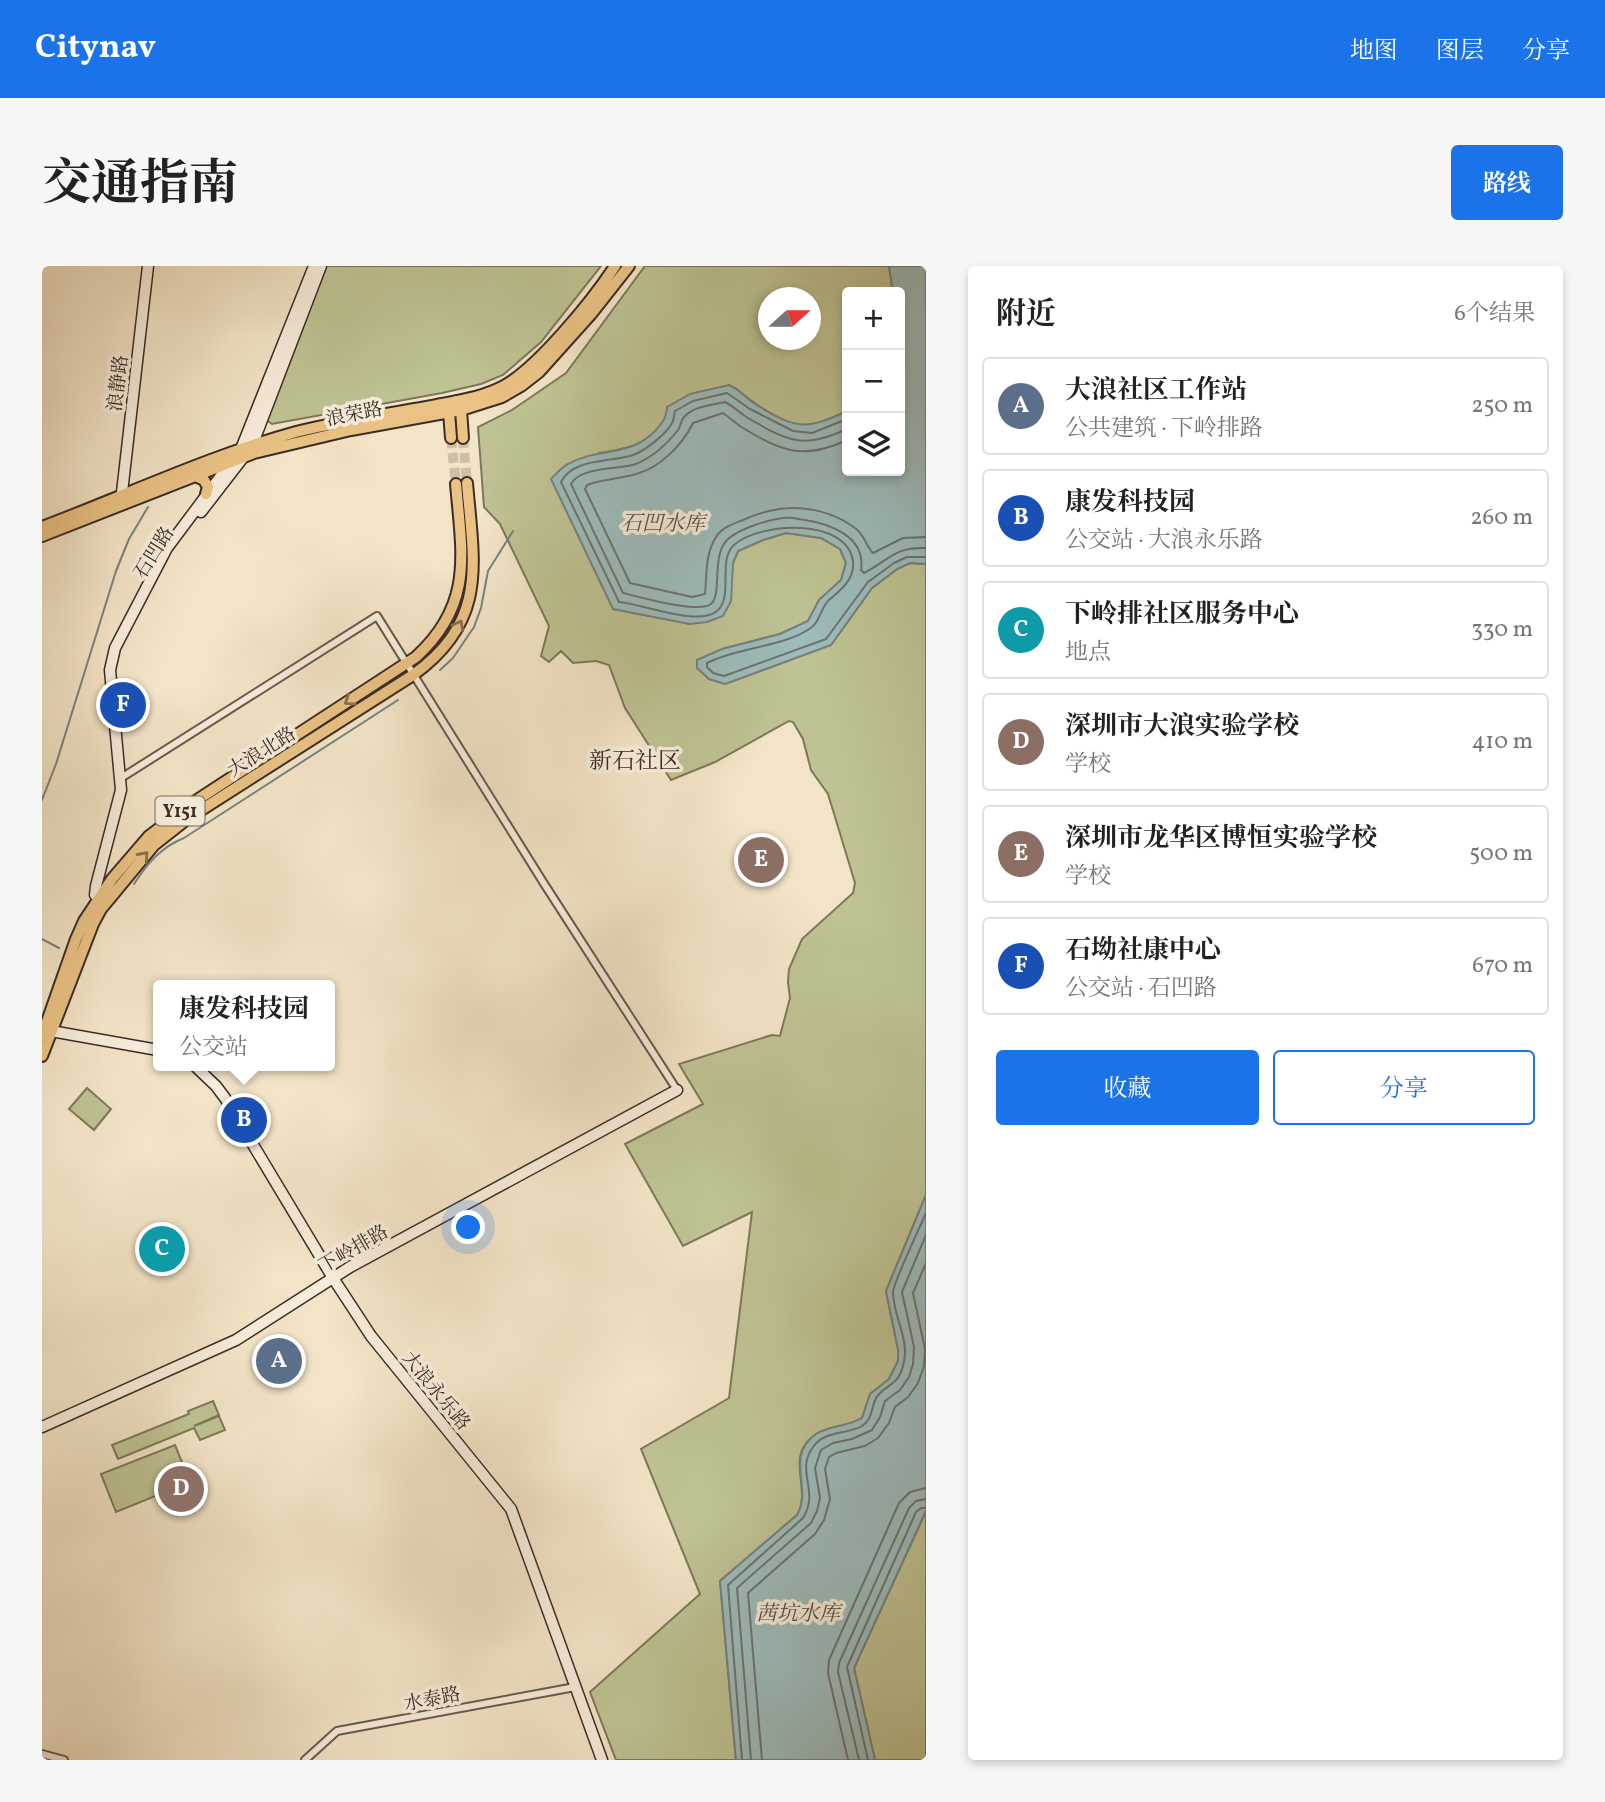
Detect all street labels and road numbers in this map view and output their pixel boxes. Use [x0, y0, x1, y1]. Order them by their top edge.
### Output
street label: 浪静路 [103, 353, 135, 413]
street label: 浪荣路 [324, 397, 385, 433]
street label: 石凹路 [129, 522, 181, 584]
street label: 大浪北路 [223, 722, 301, 784]
road number: Y151 [156, 796, 204, 826]
street label: 下岭排路 [315, 1219, 393, 1280]
street label: 大浪永乐路 [395, 1346, 475, 1436]
street label: 水泰路 [402, 1682, 463, 1718]

